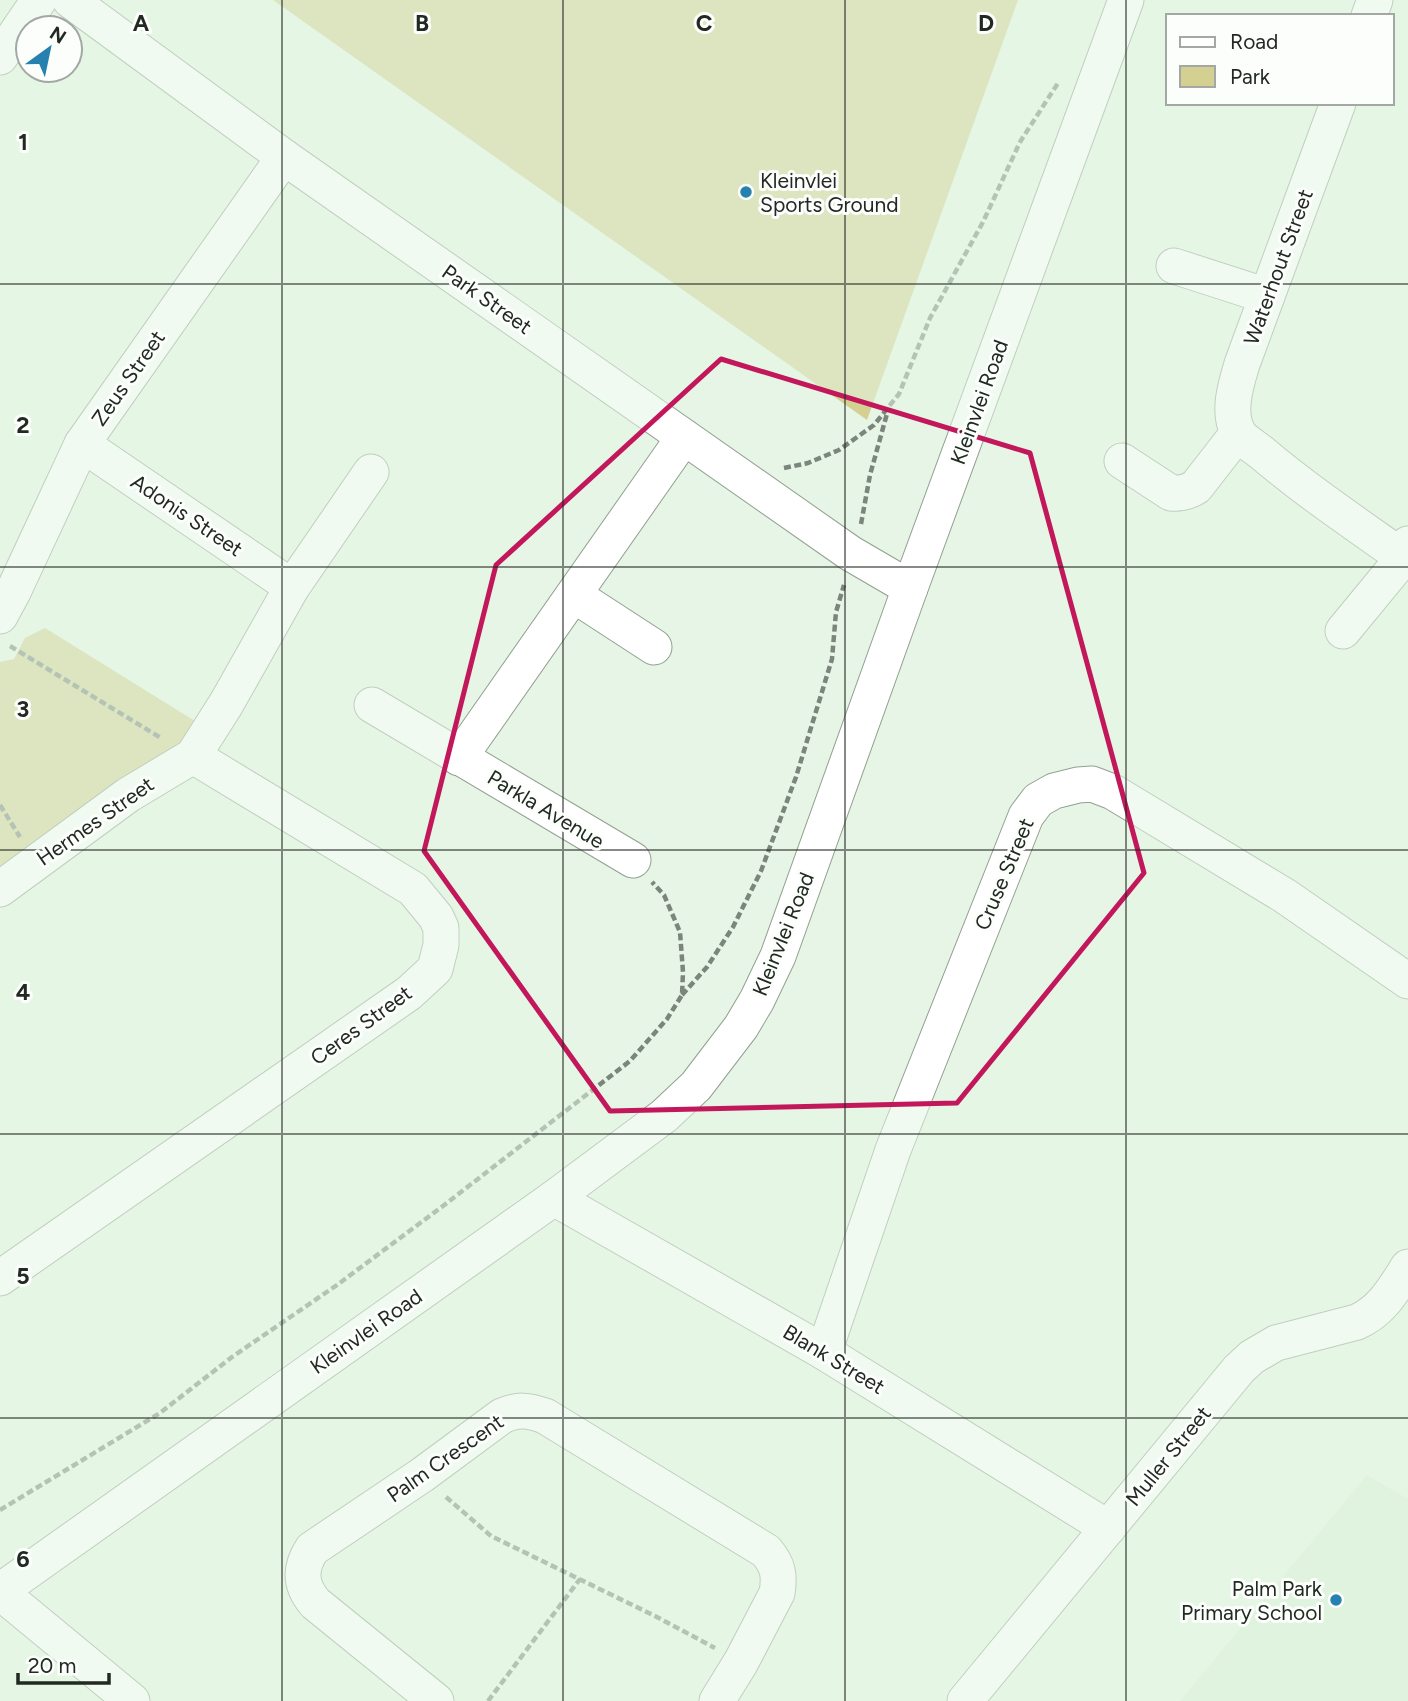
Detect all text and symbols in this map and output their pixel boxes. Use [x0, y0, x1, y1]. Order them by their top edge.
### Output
text: A [133, 9, 150, 37]
text: B [415, 9, 429, 37]
text: C [696, 9, 713, 37]
text: D [978, 9, 994, 37]
north arrow [14, 14, 84, 84]
legend [1166, 14, 1394, 105]
text: N [46, 22, 70, 49]
text: Road [1230, 29, 1278, 54]
text: Park [1230, 64, 1271, 89]
text: 1 [18, 128, 28, 156]
place label: Kleinvlei Sports Ground [760, 168, 898, 217]
marker: Kleinvlei Sports Ground [738, 184, 754, 200]
street label: Waterhout Street [1238, 186, 1318, 348]
street label: Park Street [437, 259, 537, 339]
street label: Zeus Street [86, 326, 170, 430]
street label: Kleinvlei Road [945, 336, 1013, 468]
text: 2 [16, 411, 30, 439]
street label: Adonis Street [127, 469, 247, 561]
text: 3 [17, 695, 29, 723]
street label: Parkla Avenue [483, 764, 609, 854]
street label: Hermes Street [32, 771, 159, 871]
street label: Cruse Street [969, 814, 1039, 934]
street label: Kleinvlei Road [747, 869, 819, 999]
text: 4 [16, 978, 30, 1006]
street label: Ceres Street [306, 980, 417, 1070]
text: 5 [16, 1262, 30, 1290]
street label: Kleinvlei Road [305, 1283, 427, 1379]
street label: Blank Street [779, 1319, 889, 1399]
street label: Muller Street [1120, 1401, 1216, 1511]
street label: Palm Crescent [382, 1409, 508, 1507]
text: 6 [16, 1545, 30, 1573]
place label: Palm Park Primary School [1181, 1576, 1323, 1625]
marker: Palm Park Primary School [1328, 1592, 1344, 1608]
scale bar [18, 1642, 108, 1686]
text: 20 m [28, 1653, 76, 1678]

